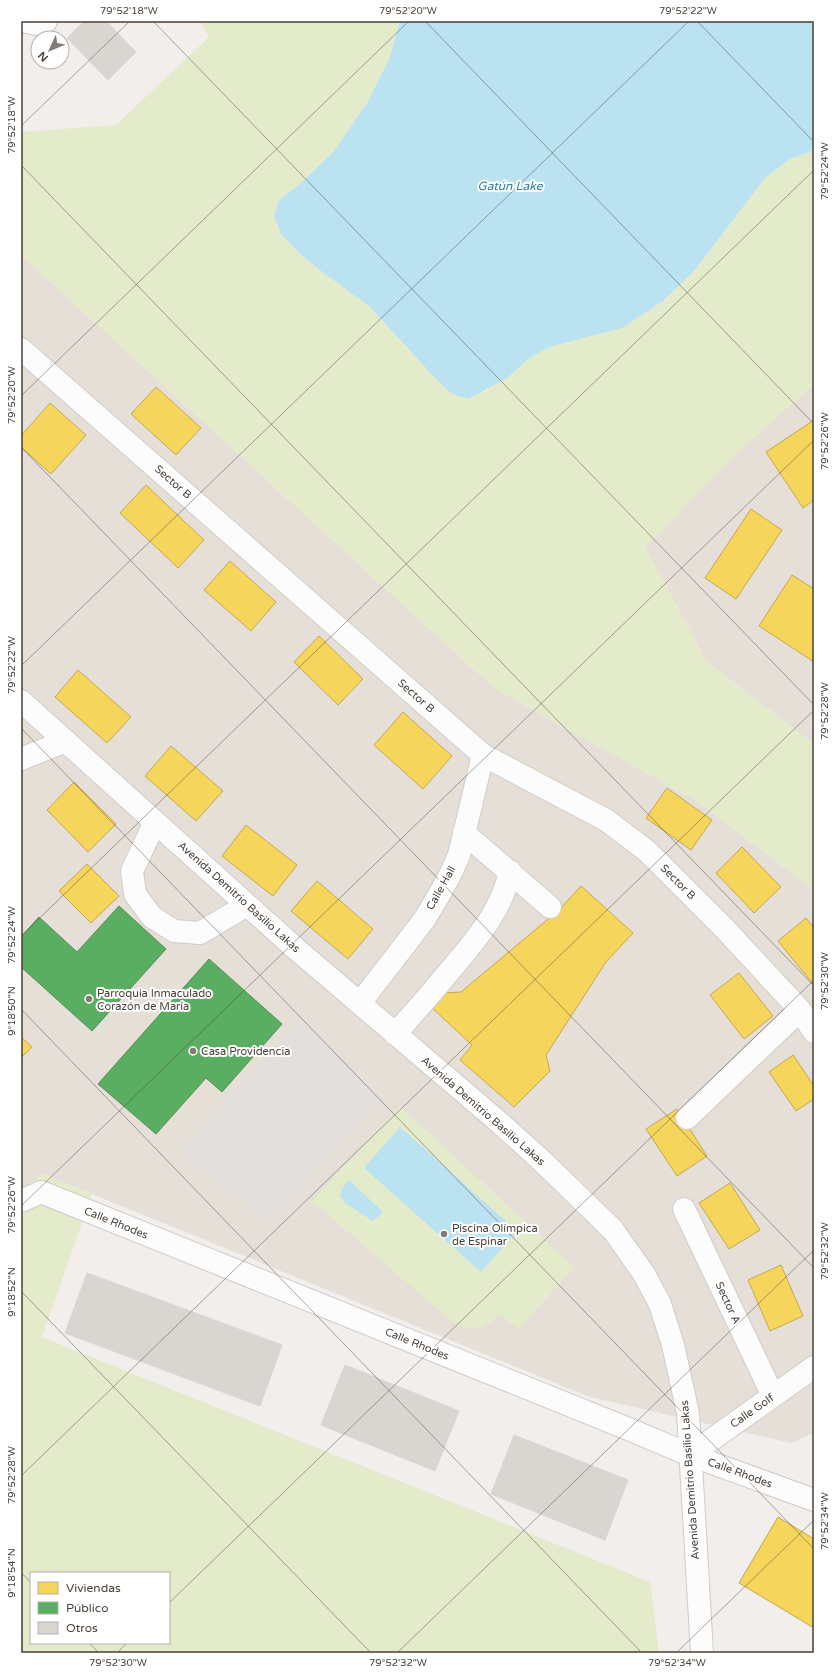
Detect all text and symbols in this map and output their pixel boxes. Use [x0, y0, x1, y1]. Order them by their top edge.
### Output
text: 79°52'18"W [100, 5, 158, 17]
text: 79°52'20"W [379, 5, 437, 17]
text: 79°52'22"W [659, 5, 717, 17]
north arrow [30, 30, 70, 70]
text: N [35, 49, 51, 64]
text: 79°52'18"W [6, 96, 18, 154]
text: 79°52'24"W [819, 142, 831, 200]
water label: Gatún Lake [478, 179, 544, 193]
text: 79°52'20"W [6, 366, 18, 424]
text: 79°52'26"W [819, 412, 831, 470]
street label: Sector B [152, 463, 194, 502]
text: 79°52'22"W [6, 636, 18, 694]
street label: Sector B [395, 677, 437, 716]
text: 79°52'28"W [819, 682, 831, 740]
street label: Avenida Demitrio Basilio Lakas [175, 839, 303, 955]
street label: Sector B [658, 862, 699, 903]
street label: Calle Hall [424, 864, 458, 912]
text: 79°52'24"W [6, 906, 18, 964]
text: 79°52'30"W [819, 952, 831, 1010]
text: 9°18'50"N [6, 986, 18, 1036]
place label: Parroquia Inmaculado Corazón de María [97, 987, 212, 1013]
marker: Parroquia Inmaculado Corazón de María [84, 994, 94, 1004]
place label: Casa Providencia [201, 1045, 290, 1058]
marker: Casa Providencia [188, 1046, 198, 1056]
street label: Avenida Demitrio Basilio Lakas [418, 1054, 548, 1168]
text: 79°52'26"W [6, 1176, 18, 1234]
street label: Calle Rhodes [82, 1204, 150, 1242]
place label: Piscina Olímpica de Espinar [452, 1222, 538, 1248]
text: 79°52'32"W [819, 1222, 831, 1280]
marker: Piscina Olímpica de Espinar [439, 1229, 449, 1239]
text: 9°18'52"N [6, 1267, 18, 1317]
street label: Sector A [713, 1280, 743, 1326]
street label: Calle Rhodes [383, 1325, 451, 1363]
street label: Calle Golf [728, 1391, 777, 1431]
street label: Avenida Demitrio Basilio Lakas [678, 1400, 702, 1560]
text: 79°52'28"W [6, 1446, 18, 1504]
street label: Calle Rhodes [706, 1455, 774, 1491]
text: 79°52'34"W [819, 1492, 831, 1550]
text: 9°18'54"N [6, 1548, 18, 1598]
legend [30, 1572, 170, 1644]
text: Viviendas [66, 1581, 121, 1595]
text: Público [66, 1601, 108, 1615]
text: Otros [66, 1621, 98, 1635]
text: 79°52'30"W [89, 1657, 147, 1669]
text: 79°52'32"W [369, 1657, 427, 1669]
text: 79°52'34"W [648, 1657, 706, 1669]

